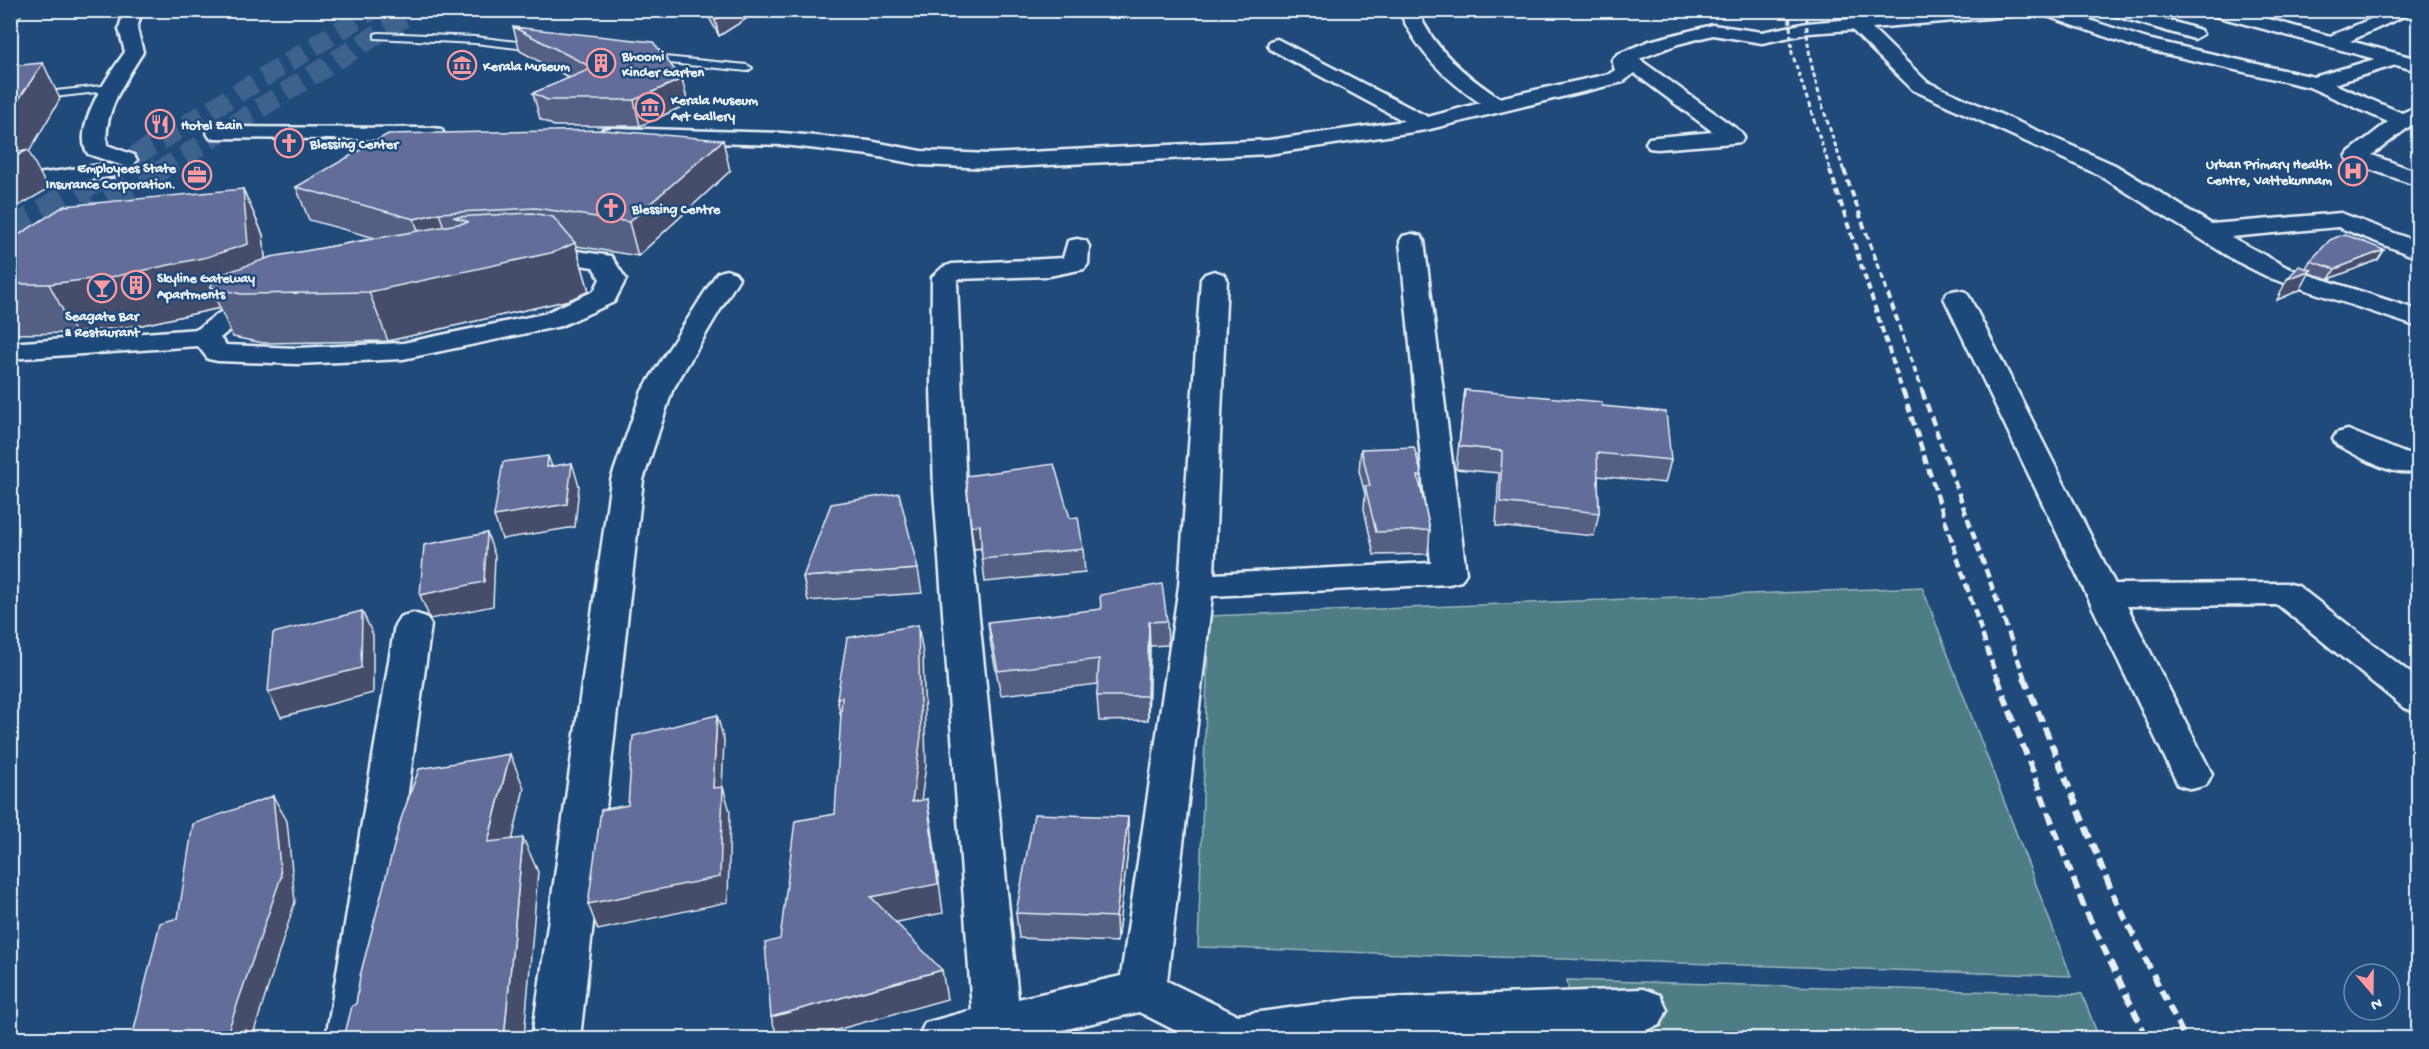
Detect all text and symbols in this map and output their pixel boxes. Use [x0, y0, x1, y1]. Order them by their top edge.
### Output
building icon: Bhoomi Kinder Garten [585, 47, 617, 79]
museum icon: Kerala Museum [446, 49, 478, 81]
place label: Bhoomi Kinder Garten [621, 49, 705, 82]
place label: Kerala Museum [482, 59, 570, 76]
museum icon: Kerala Museum Art Gallery [634, 91, 666, 123]
place label: Kerala Museum Art Gallery [670, 93, 758, 126]
restaurant icon: Hotel Zain [144, 108, 176, 140]
place label: Hotel Zain [181, 118, 242, 135]
church icon: Blessing Center [273, 127, 305, 159]
place label: Blessing Center [309, 137, 400, 154]
hospital icon: Urban Primary Health Centre, Vattekunnam [2337, 155, 2369, 187]
place label: Urban Primary Health Centre, Vattekunnam [2206, 157, 2332, 190]
office icon: Employees State Insurance Corporation. [181, 159, 213, 191]
place label: Employees State Insurance Corporation. [46, 161, 177, 194]
church icon: Blessing Centre [595, 192, 627, 224]
place label: Blessing Centre [631, 202, 721, 219]
building icon: Skyline Gateway Apartments [120, 269, 152, 301]
place label: Skyline Gateway Apartments [156, 271, 255, 304]
bar icon: Seagate Bar & Restaurant [86, 272, 118, 304]
place label: Seagate Bar & Restaurant [65, 309, 141, 342]
north arrow [2342, 962, 2402, 1022]
text: N [2367, 992, 2384, 1014]

